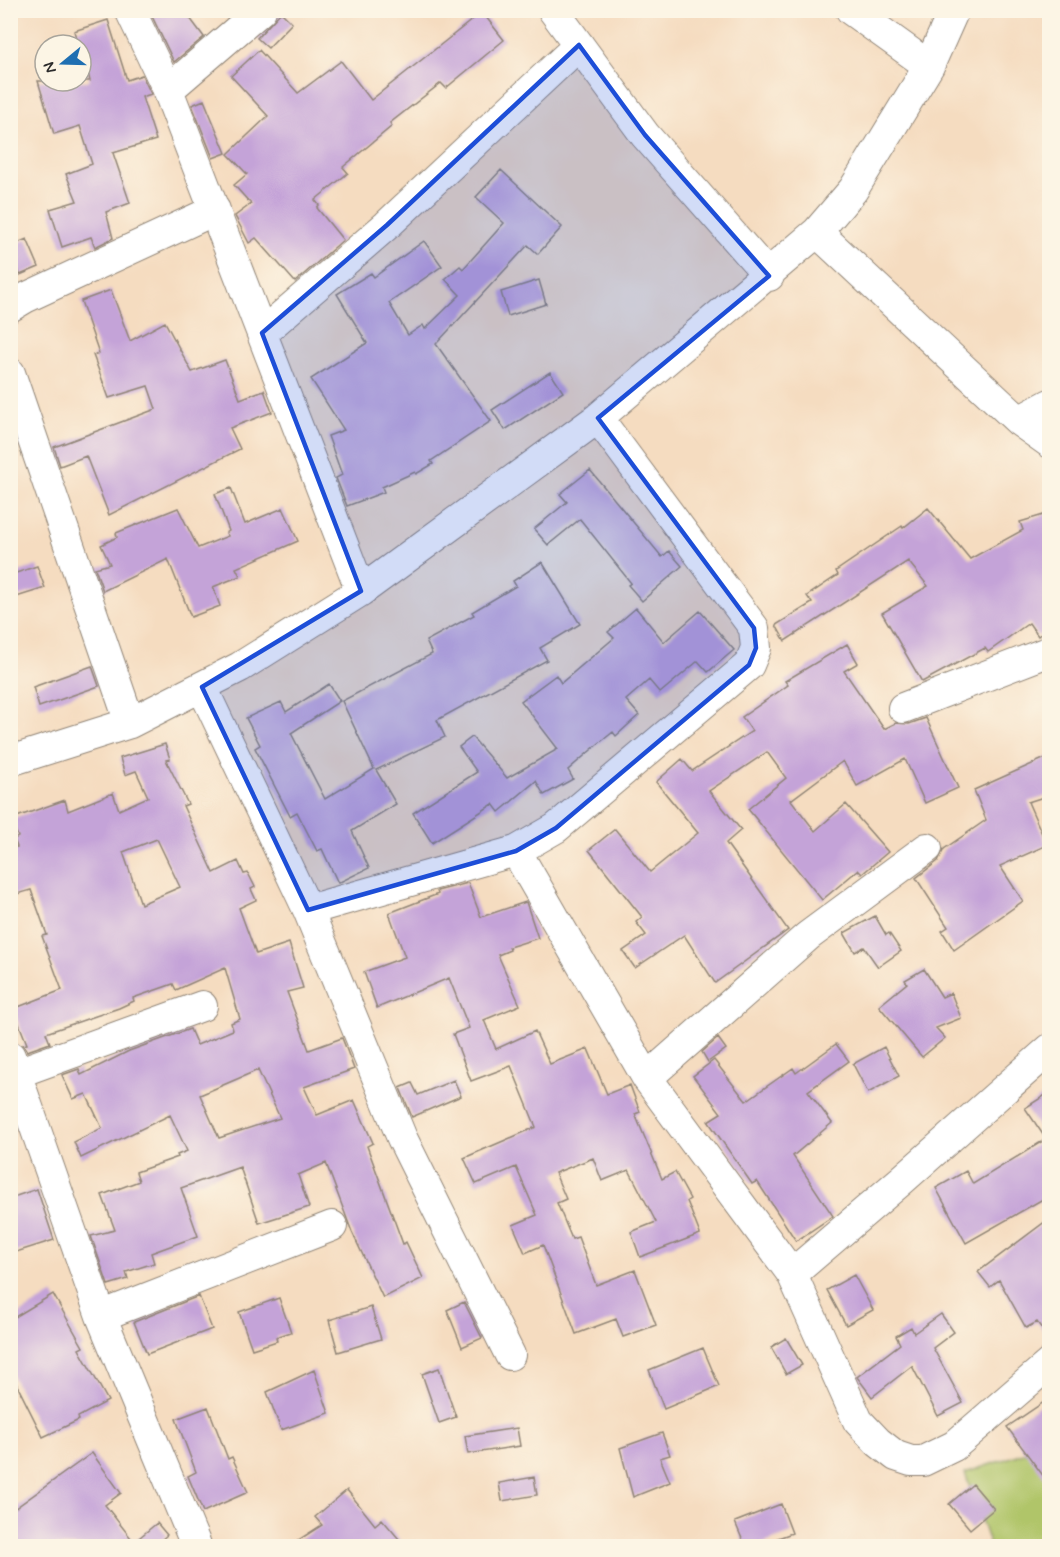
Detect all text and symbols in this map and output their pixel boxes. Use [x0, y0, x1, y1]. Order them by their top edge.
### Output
north arrow [33, 33, 93, 93]
text: N [39, 59, 62, 76]

